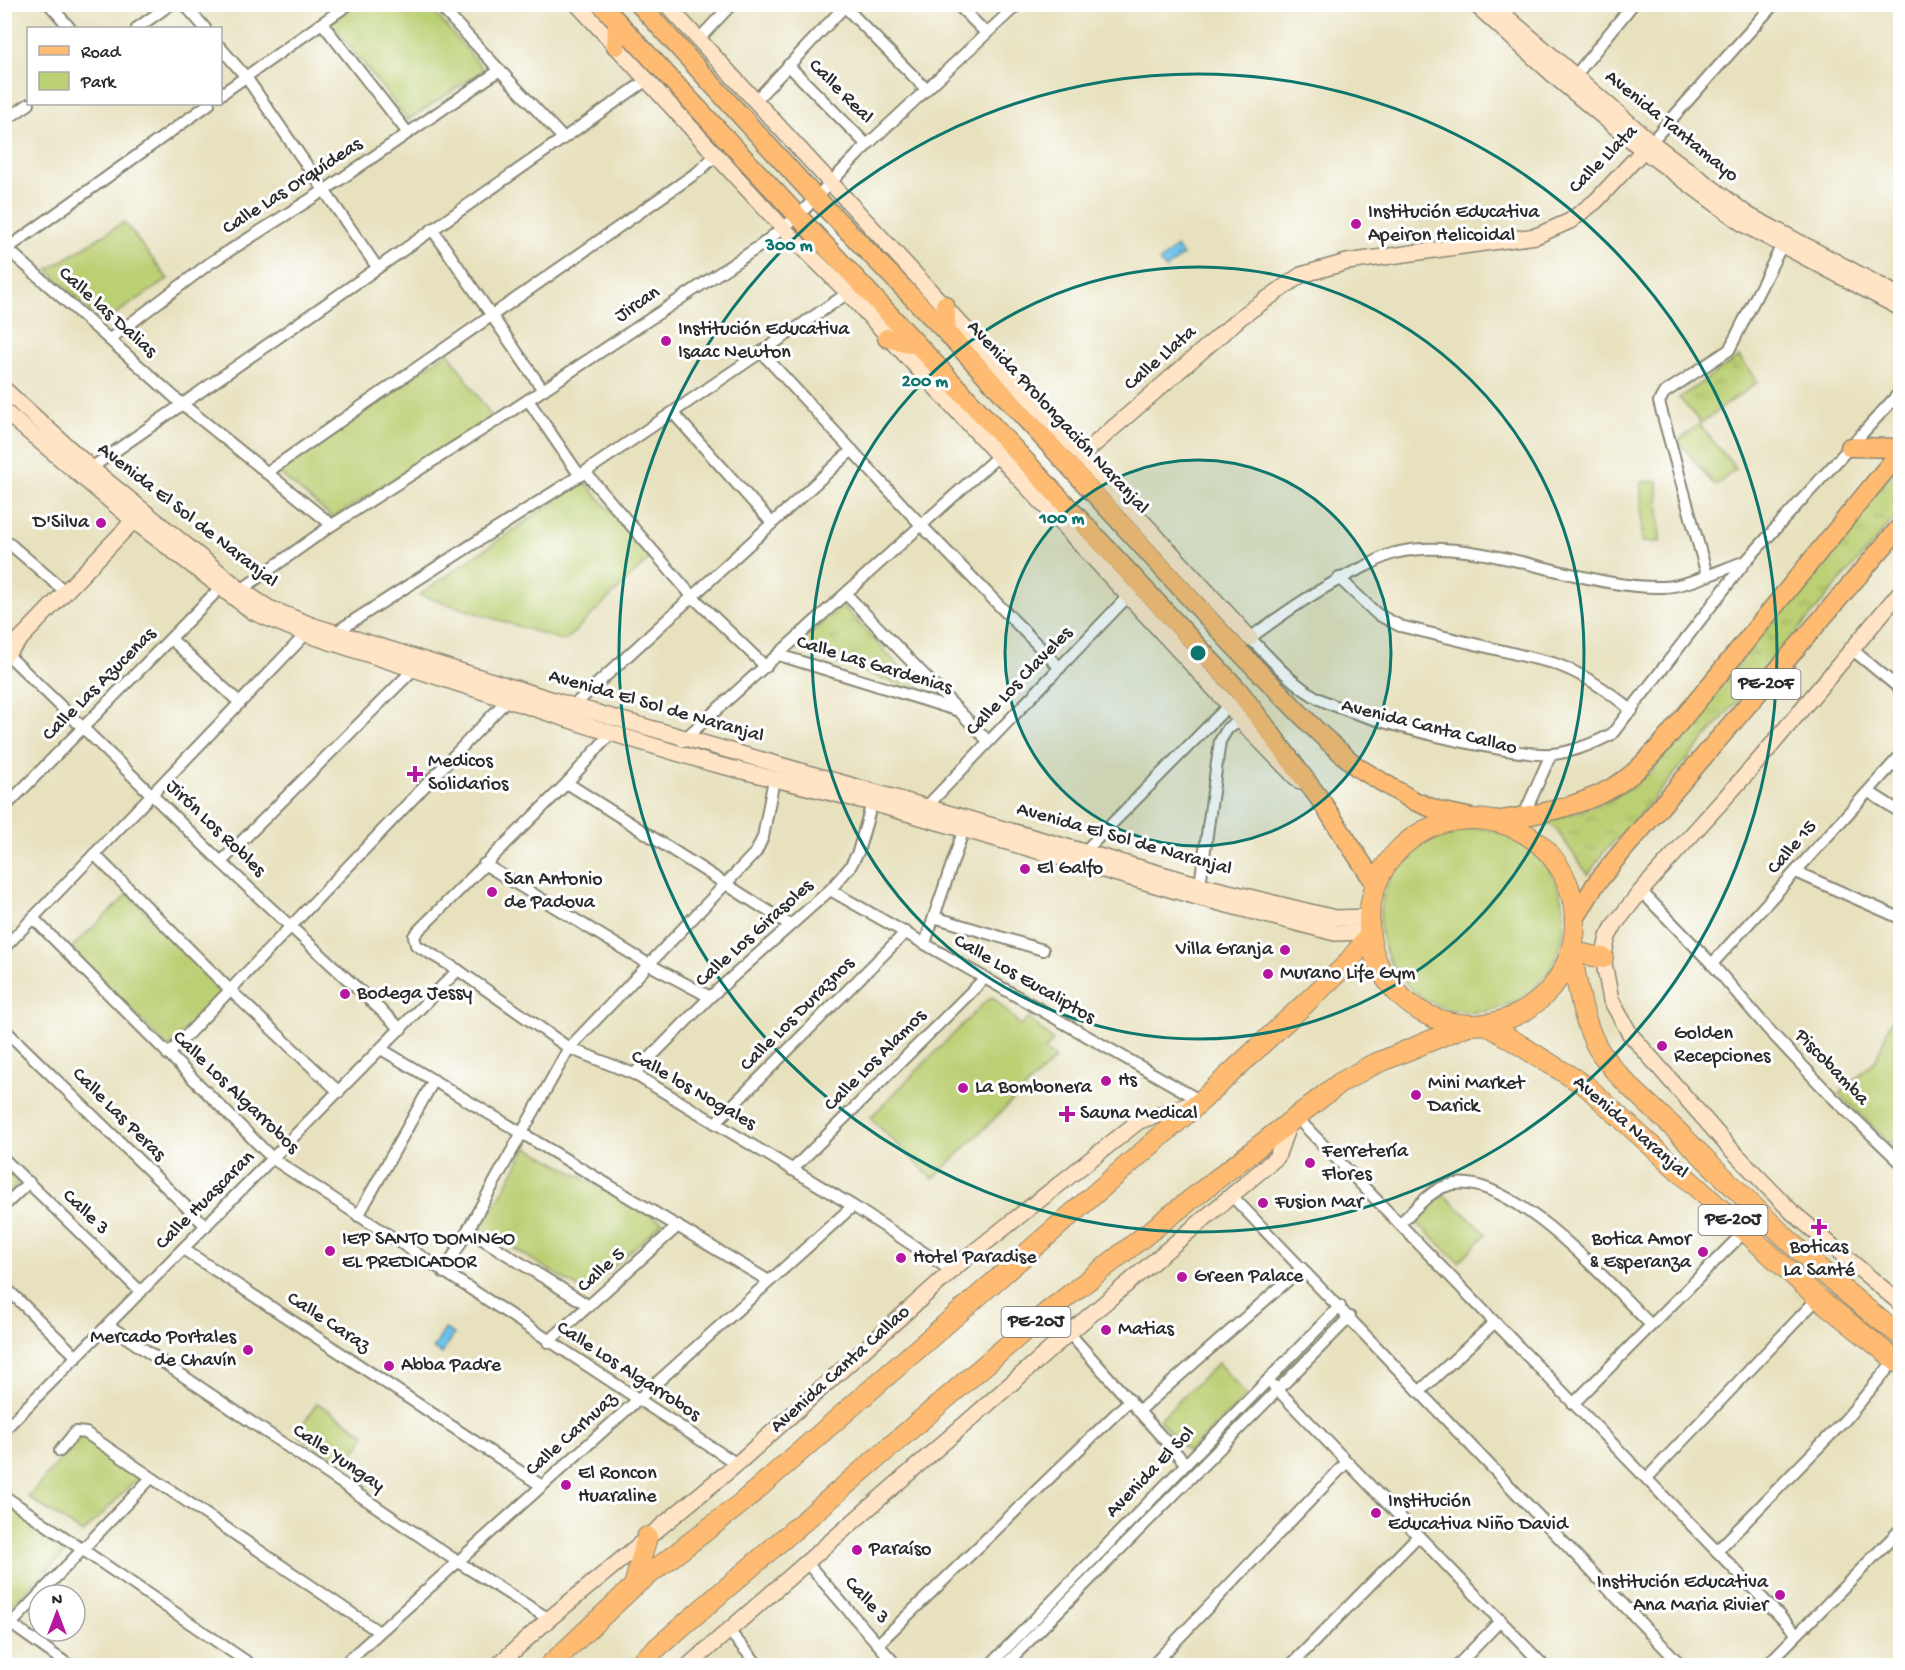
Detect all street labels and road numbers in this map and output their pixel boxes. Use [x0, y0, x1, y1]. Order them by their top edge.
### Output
street label: Calle Real [803, 55, 877, 129]
street label: Avenida Tantamayo [1599, 66, 1743, 188]
street label: Calle Llata [1565, 120, 1644, 199]
street label: Calle Las Orquídeas [219, 133, 368, 241]
street label: Calle las Dalias [53, 263, 162, 364]
street label: Jircan [611, 281, 665, 328]
street label: Avenida Prolongación Naranjal [961, 316, 1153, 520]
street label: Calle Llata [1120, 321, 1202, 397]
street label: Avenida El Sol de Naranjal [92, 438, 282, 594]
street label: Calle Los Claveles [962, 622, 1078, 741]
street label: Calle Las Azucenas [38, 623, 162, 747]
street label: Calle Las Gardenias [793, 631, 955, 701]
street label: Avenida El Sol de Naranjal [546, 665, 766, 749]
road number: PE-20F [1732, 669, 1800, 699]
street label: Avenida Canta Callao [1339, 695, 1519, 761]
street label: Jirón Los Robles [160, 776, 270, 883]
street label: Avenida El Sol de Naranjal [1014, 798, 1234, 882]
street label: Calle 15 [1763, 816, 1823, 880]
street label: Calle Los Girasoles [691, 875, 819, 993]
street label: Calle Los Eucaliptos [949, 930, 1100, 1030]
street label: Calle Los Duraznos [736, 953, 860, 1077]
street label: Calle Los Alamos [820, 1005, 932, 1117]
street label: Piscobamba [1788, 1024, 1874, 1112]
street label: Calle Los Algarrobos [167, 1027, 304, 1160]
street label: Calle los Nogales [626, 1046, 760, 1136]
street label: Calle Las Peras [66, 1063, 170, 1167]
street label: Avenida Naranjal [1568, 1072, 1692, 1184]
street label: Calle Huascaran [152, 1146, 261, 1255]
street label: Calle 3 [57, 1185, 113, 1241]
road number: PE-20J [1698, 1205, 1768, 1235]
street label: Calle 5 [573, 1244, 631, 1298]
street label: Calle Caraz [282, 1288, 375, 1359]
street label: Avenida Canta Callao [766, 1301, 916, 1439]
road number: PE-20J [1002, 1307, 1070, 1337]
street label: Calle Los Algarrobos [552, 1317, 705, 1428]
street label: Calle Carhuaz [522, 1387, 623, 1482]
street label: Calle Yungay [288, 1420, 389, 1498]
street label: Avenida El Sol [1102, 1423, 1200, 1523]
street label: Calle 3 [839, 1572, 893, 1630]

